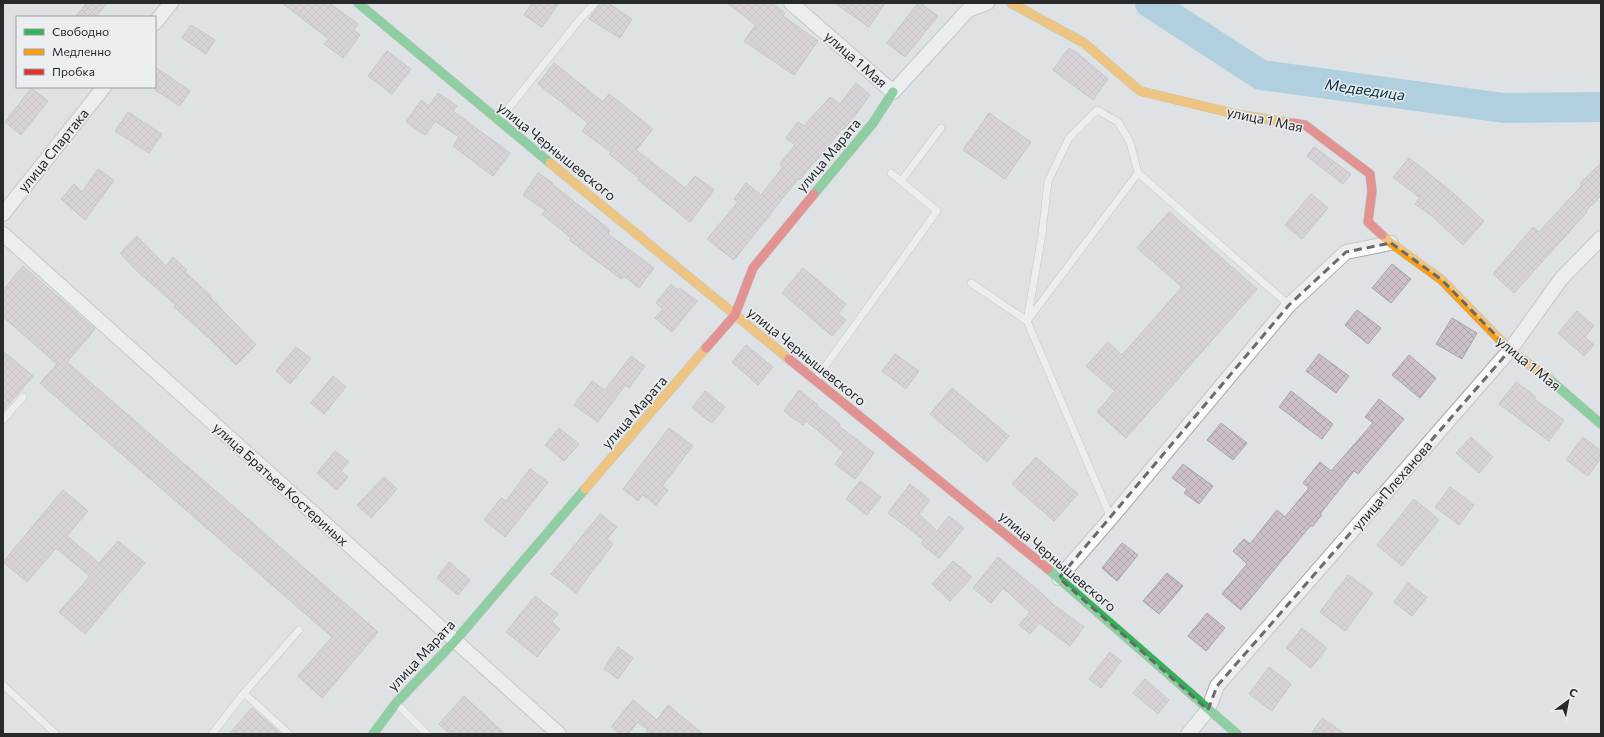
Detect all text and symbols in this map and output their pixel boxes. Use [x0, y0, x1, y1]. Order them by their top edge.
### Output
legend [16, 16, 156, 88]
text: Свободно [52, 24, 109, 38]
street label: улица 1 Мая [821, 27, 891, 91]
text: Медленно [52, 44, 111, 58]
text: Пробка [52, 64, 95, 78]
water label: Медведица [1324, 74, 1406, 104]
street label: улица Чернышевского [494, 98, 620, 204]
street label: улица 1 Мая [1225, 103, 1305, 135]
street label: улица Спартака [14, 105, 92, 195]
street label: улица Марата [792, 115, 864, 195]
street label: улица Чернышевского [744, 303, 870, 409]
street label: улица 1 Мая [1494, 332, 1564, 394]
street label: улица Марата [598, 372, 670, 452]
street label: улица Братьев Костериных [210, 419, 353, 550]
street label: улица Плеханова [1349, 437, 1435, 533]
street label: улица Чернышевского [996, 507, 1120, 615]
street label: улица Марата [384, 616, 458, 694]
north arrow [1548, 681, 1588, 721]
text: С [1567, 685, 1581, 700]

